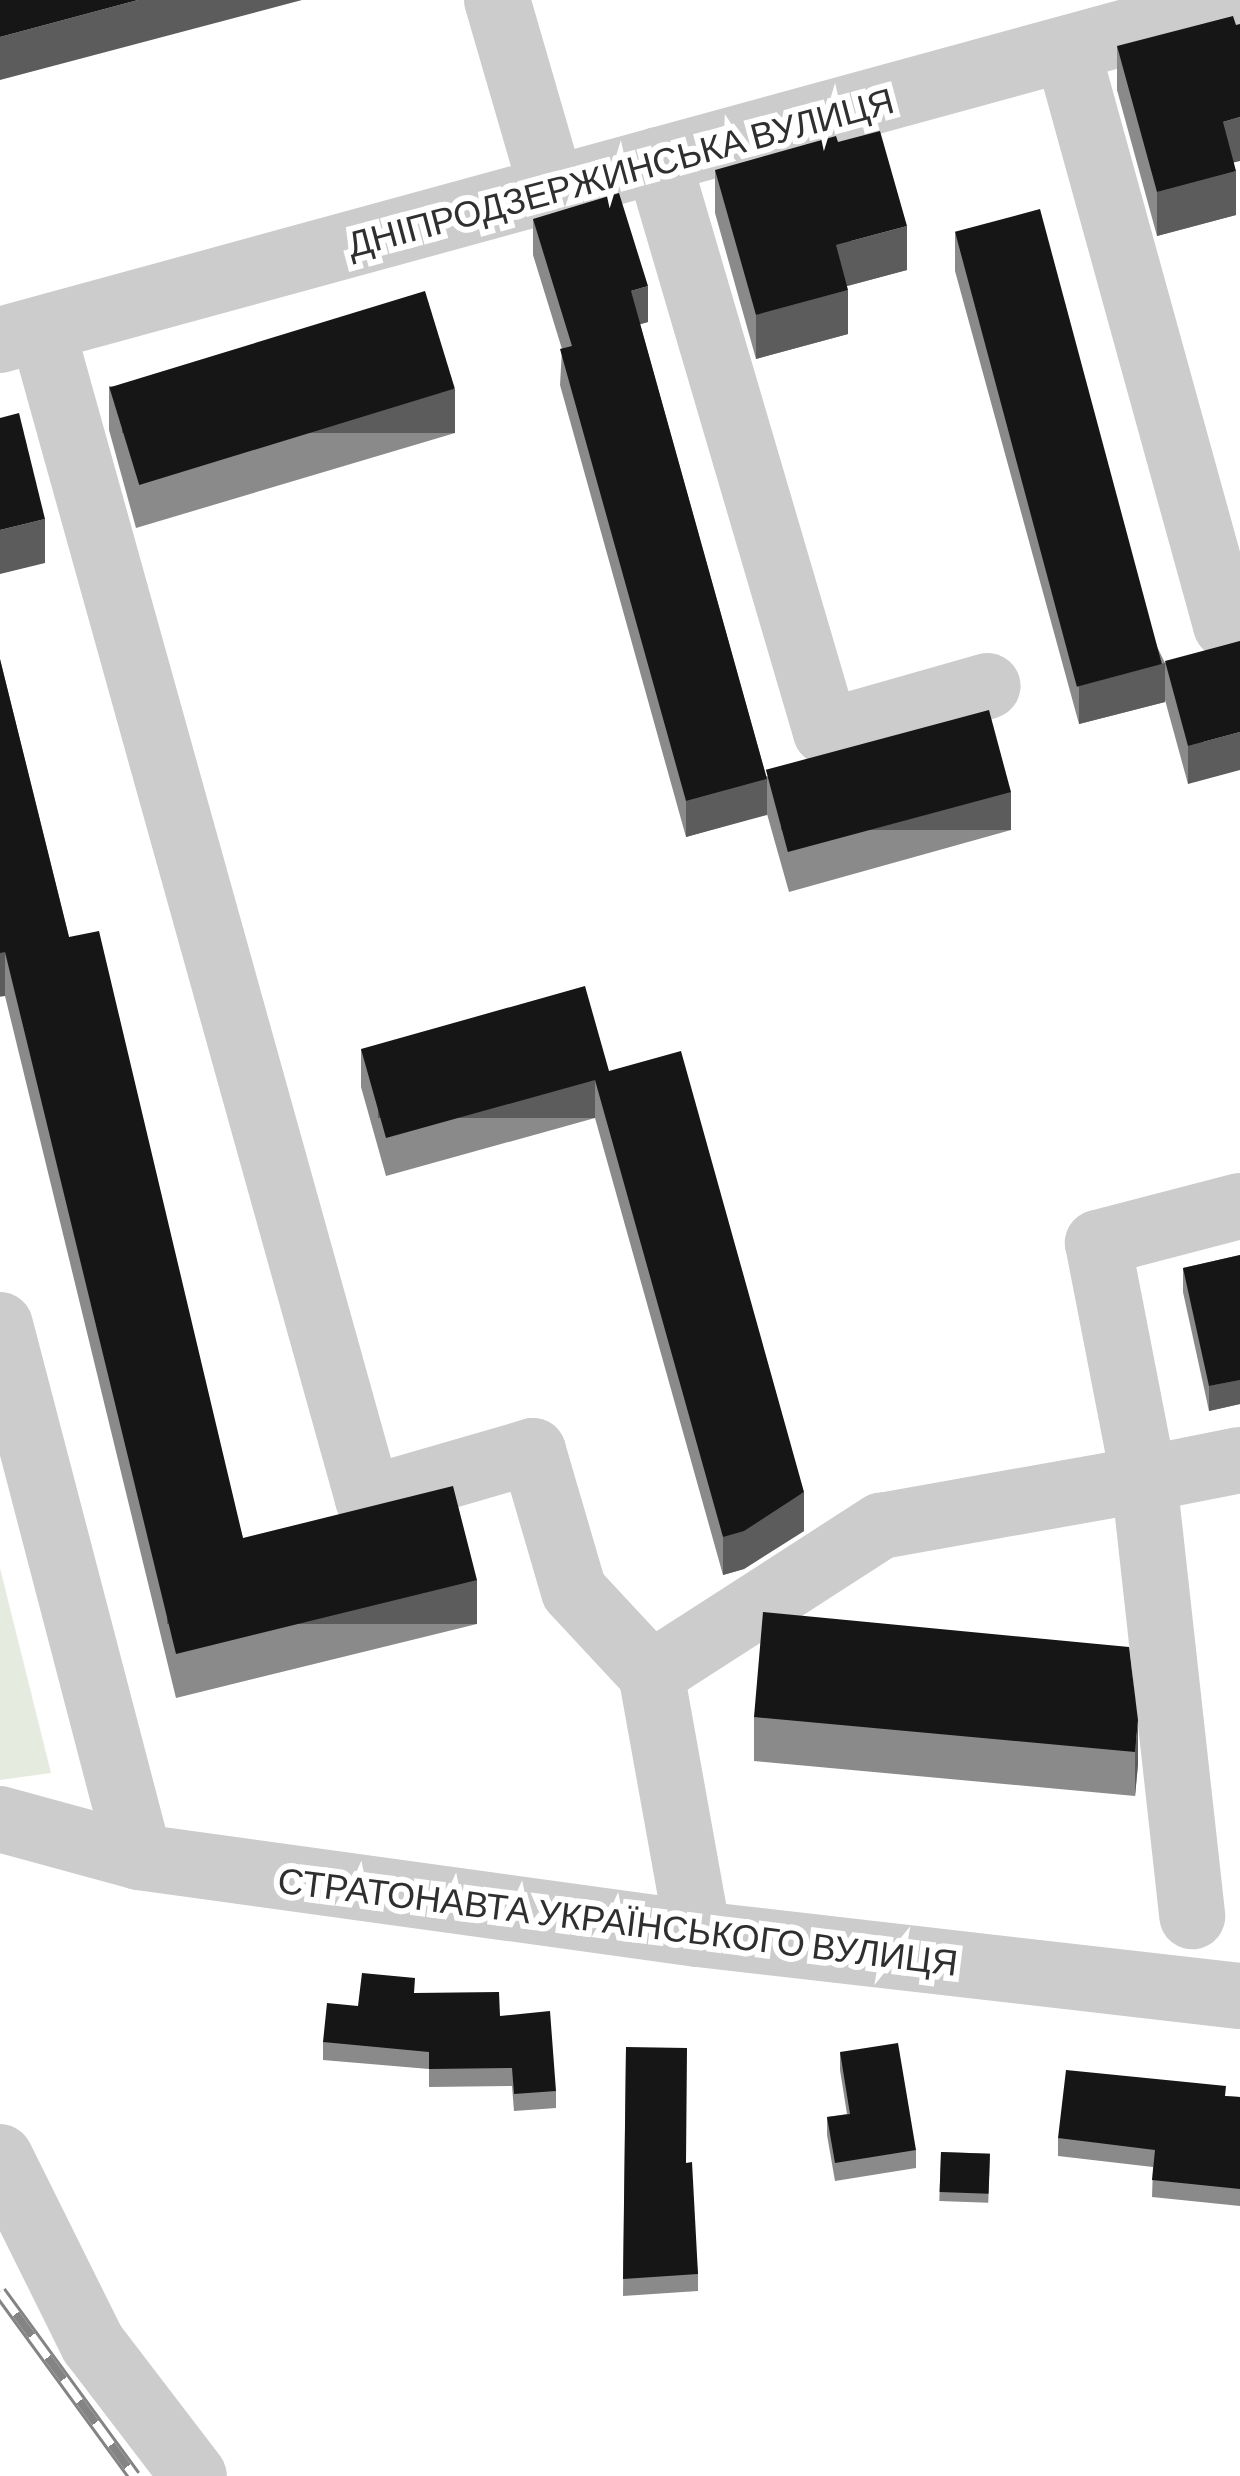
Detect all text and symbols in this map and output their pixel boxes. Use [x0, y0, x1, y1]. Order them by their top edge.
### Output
street label: ДНІПРОДЗЕРЖИНСЬКА ВУЛИЦЯ [342, 77, 898, 265]
street label: СТРАТОНАВТА УКРАЇНСЬКОГО ВУЛИЦЯ [276, 1857, 960, 1983]

